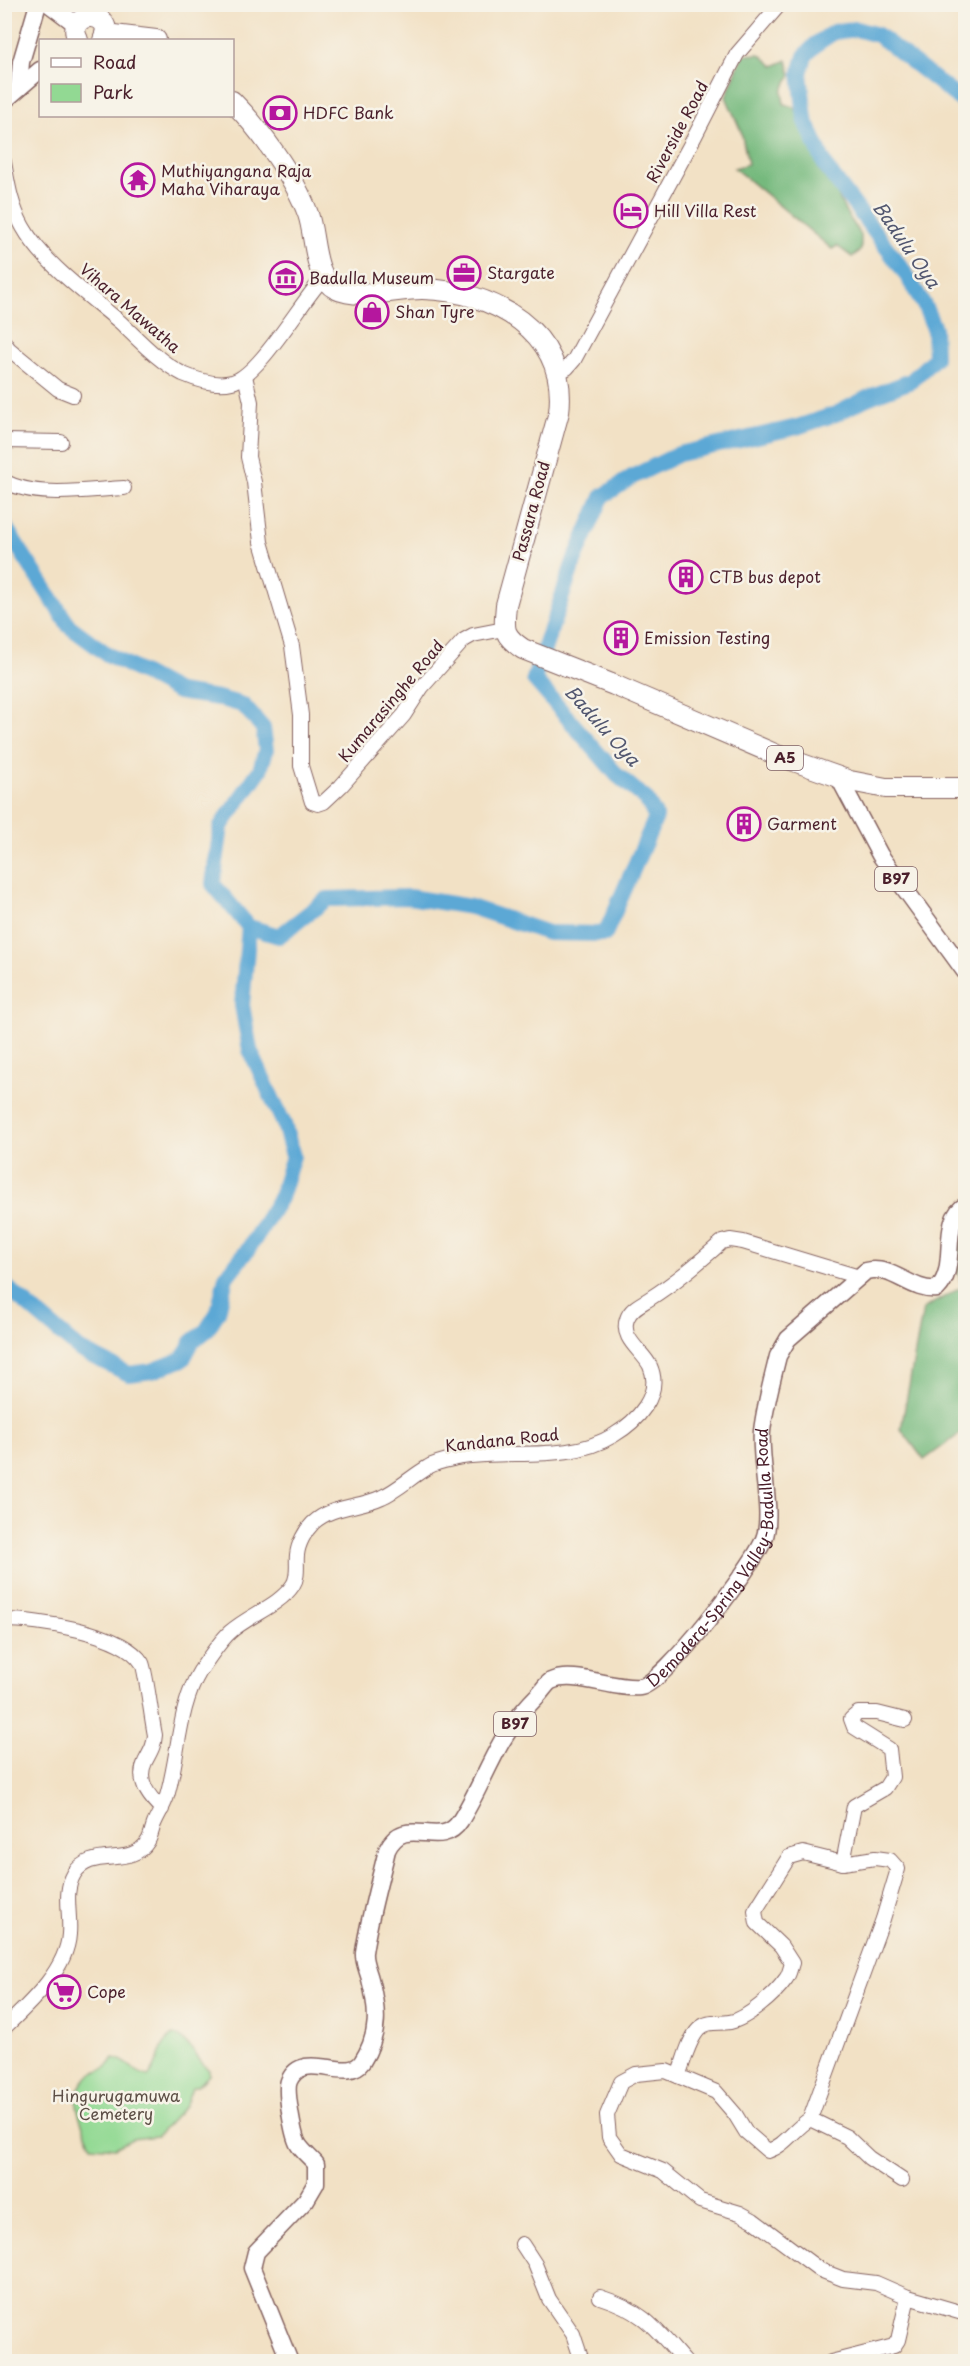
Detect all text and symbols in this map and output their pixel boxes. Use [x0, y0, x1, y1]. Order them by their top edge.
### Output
legend [39, 39, 234, 117]
text: Road [93, 48, 137, 75]
street label: Riverside Road [639, 76, 713, 187]
text: Park [93, 78, 133, 105]
bank icon: HDFC Bank [262, 95, 298, 131]
place label: HDFC Bank [303, 100, 394, 124]
place label: Muthiyangana Raja Maha Viharaya [161, 158, 311, 200]
temple icon: Muthiyangana Raja Maha Viharaya [120, 162, 156, 198]
hotel icon: Hill Villa Rest [613, 193, 649, 229]
water label: Badulu Oya [867, 195, 948, 294]
place label: Hill Villa Rest [654, 198, 756, 222]
office icon: Stargate [446, 255, 482, 291]
street label: Vihara Mawatha [75, 257, 186, 358]
museum icon: Badulla Museum [268, 260, 304, 296]
place label: Stargate [487, 260, 555, 284]
place label: Badulla Museum [309, 265, 434, 289]
shop icon: Shan Tyre [354, 294, 390, 330]
place label: Shan Tyre [395, 299, 474, 323]
street label: Passara Road [505, 458, 555, 564]
building icon: CTB bus depot [668, 559, 704, 595]
place label: CTB bus depot [709, 564, 821, 588]
building icon: Emission Testing [603, 620, 639, 656]
place label: Emission Testing [644, 625, 770, 649]
street label: Kumarasinghe Road [332, 634, 449, 767]
water label: Badulu Oya [559, 678, 647, 772]
road number: A5 [767, 746, 803, 770]
building icon: Garment [726, 806, 762, 842]
place label: Garment [767, 811, 837, 835]
road number: B97 [875, 867, 917, 891]
street label: Kandana Road [444, 1421, 560, 1457]
street label: Demodera-Spring Valley-Badulla Road [640, 1427, 779, 1692]
road number: B97 [494, 1712, 536, 1736]
supermarket icon: Cope [46, 1974, 82, 2010]
place label: Cope [87, 1979, 126, 2003]
park label: Hingurugamuwa Cemetery [52, 2083, 180, 2125]

